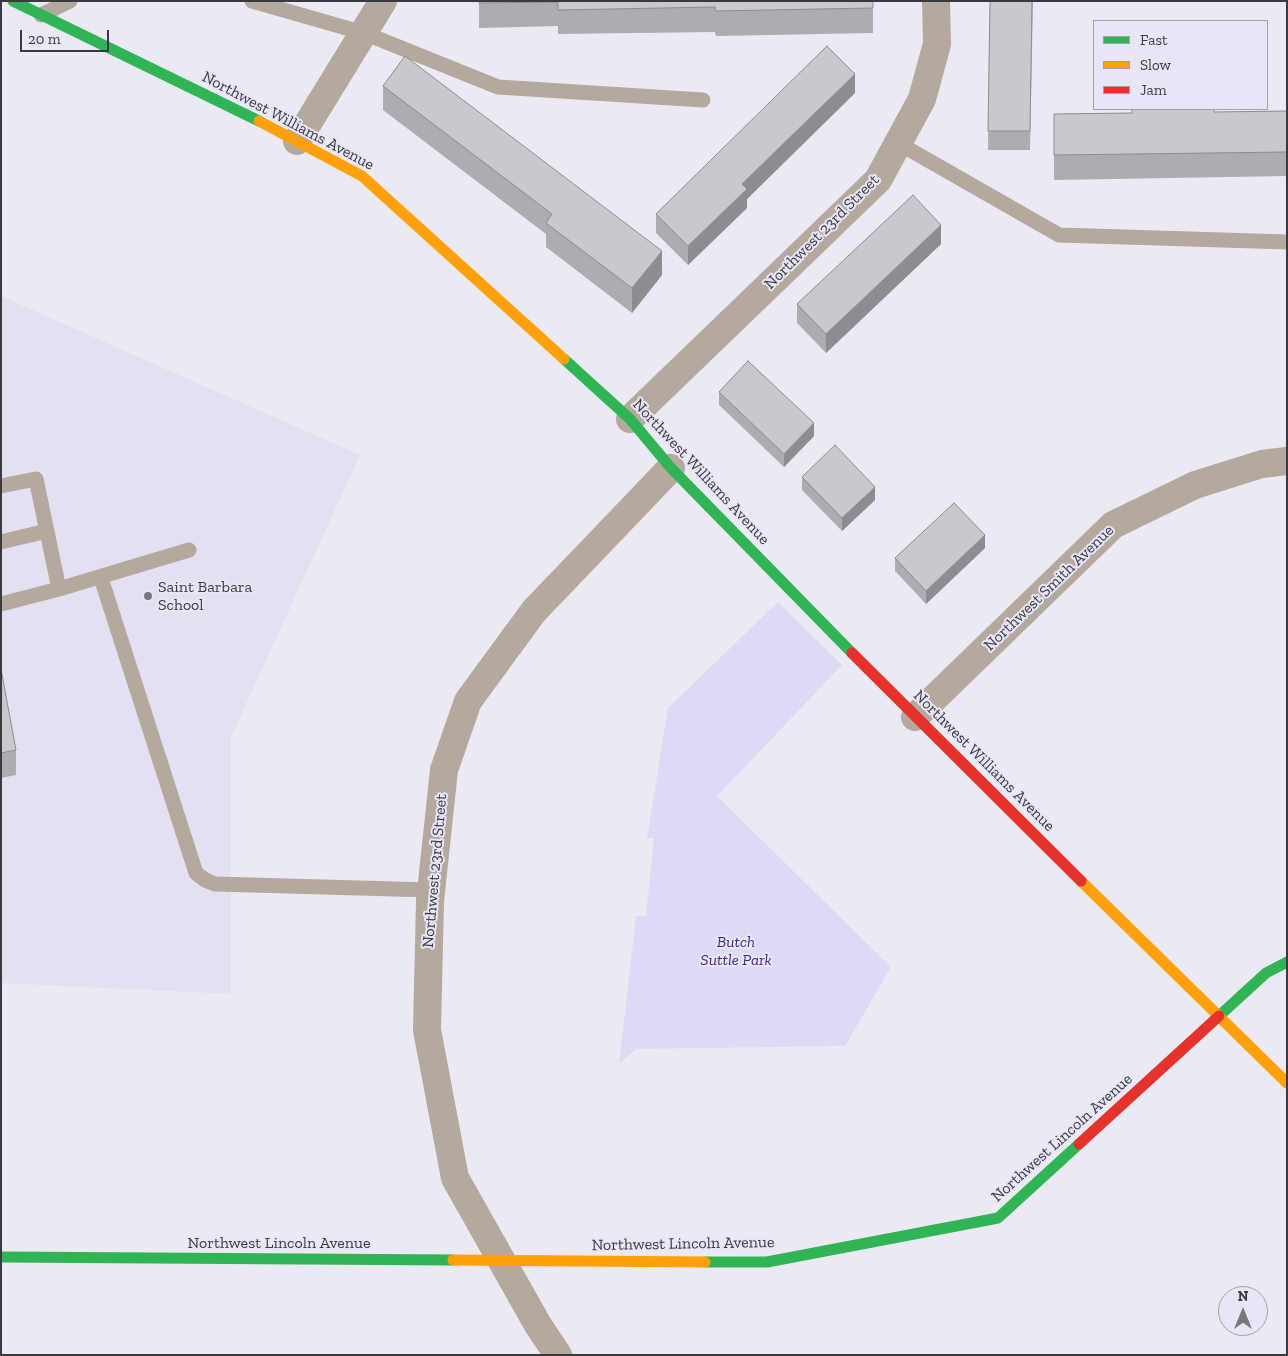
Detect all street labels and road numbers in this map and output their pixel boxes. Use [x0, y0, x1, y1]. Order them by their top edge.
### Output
street label: Northwest Williams Avenue [199, 67, 377, 175]
street label: Northwest 23rd Street [761, 171, 883, 293]
street label: Northwest Williams Avenue [628, 395, 774, 549]
street label: Northwest Smith Avenue [980, 521, 1118, 655]
street label: Northwest Williams Avenue [909, 686, 1059, 836]
street label: Northwest 23rd Street [419, 793, 451, 949]
street label: Northwest Lincoln Avenue [988, 1070, 1136, 1206]
street label: Northwest Lincoln Avenue [188, 1233, 370, 1253]
street label: Northwest Lincoln Avenue [591, 1233, 775, 1255]

